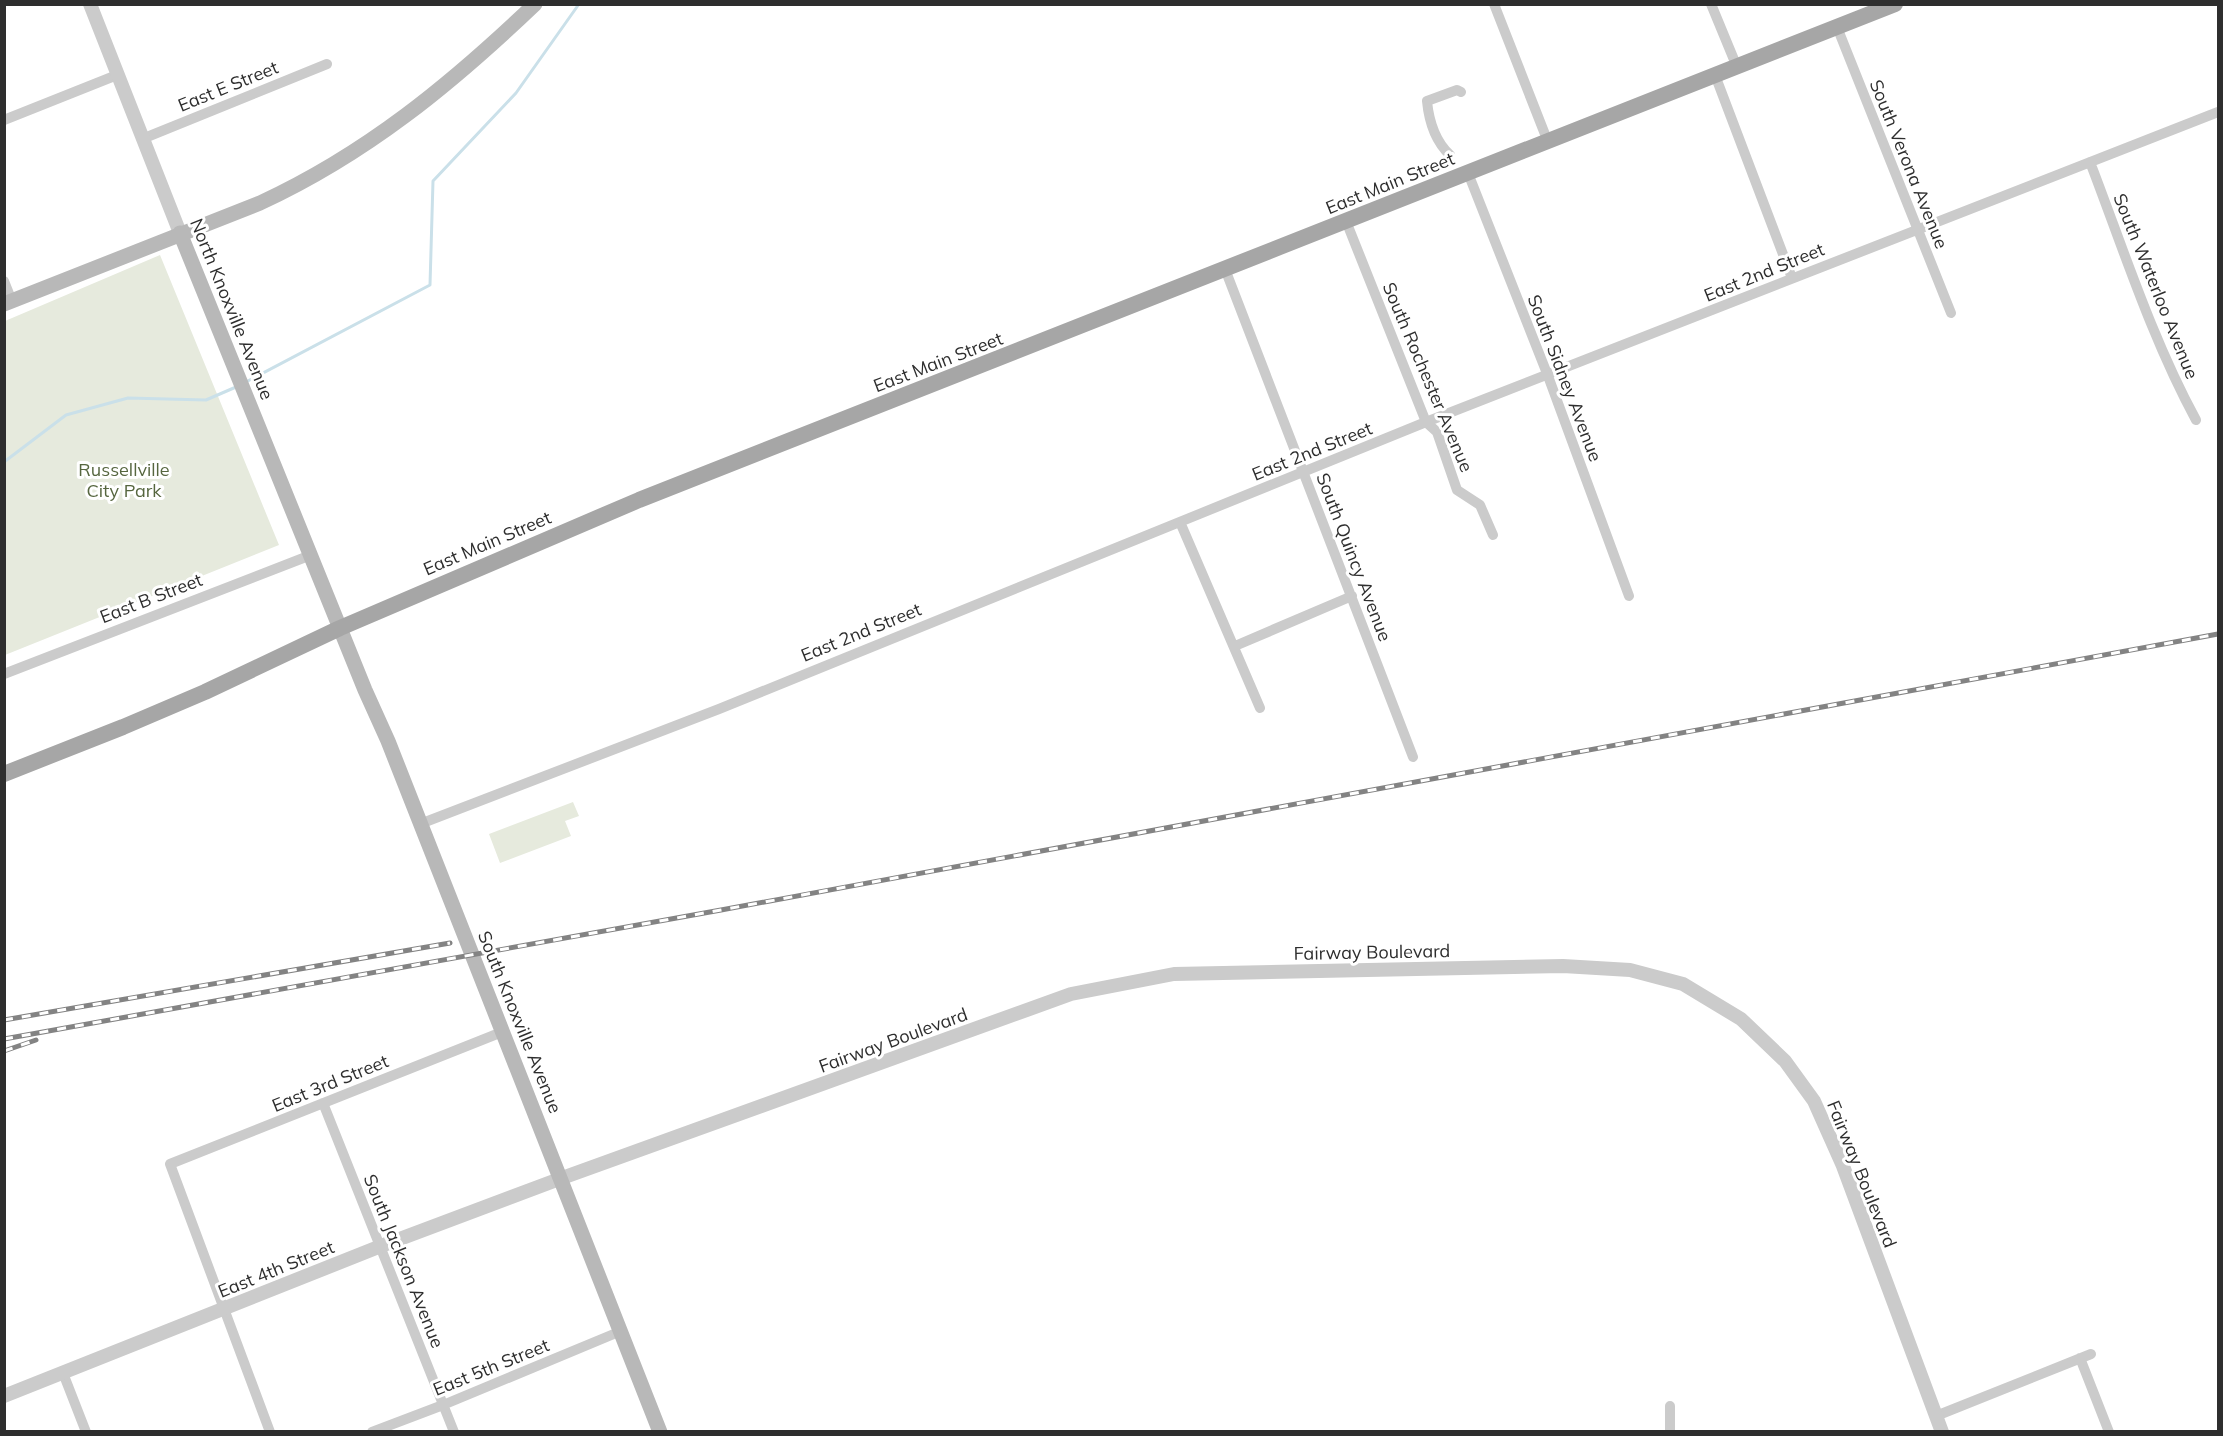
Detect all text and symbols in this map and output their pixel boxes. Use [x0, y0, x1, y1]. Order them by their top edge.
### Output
street label: East E Street [174, 55, 282, 117]
street label: South Verona Avenue [1865, 76, 1953, 252]
street label: East Main Street [1322, 147, 1458, 219]
street label: South Waterloo Avenue [2108, 190, 2204, 382]
street label: North Knoxville Avenue [185, 215, 279, 403]
street label: East 2nd Street [1700, 237, 1828, 307]
street label: South Rochester Avenue [1378, 279, 1478, 475]
street label: South Sidney Avenue [1523, 291, 1607, 465]
street label: East Main Street [870, 327, 1006, 397]
street label: East 2nd Street [1248, 416, 1376, 486]
park label: Russellville City Park [78, 458, 170, 502]
street label: South Quincy Avenue [1311, 470, 1397, 644]
street label: East Main Street [420, 506, 554, 580]
street label: East B Street [97, 568, 205, 628]
street label: East 2nd Street [797, 597, 925, 667]
street label: South Knoxville Avenue [473, 928, 567, 1116]
street label: Fairway Boulevard [1294, 939, 1450, 965]
street label: Fairway Boulevard [815, 1002, 971, 1078]
street label: East 3rd Street [268, 1049, 392, 1117]
street label: Fairway Boulevard [1822, 1097, 1902, 1251]
street label: South Jackson Avenue [359, 1171, 449, 1351]
street label: East 4th Street [215, 1235, 337, 1303]
street label: East 5th Street [430, 1333, 552, 1401]

